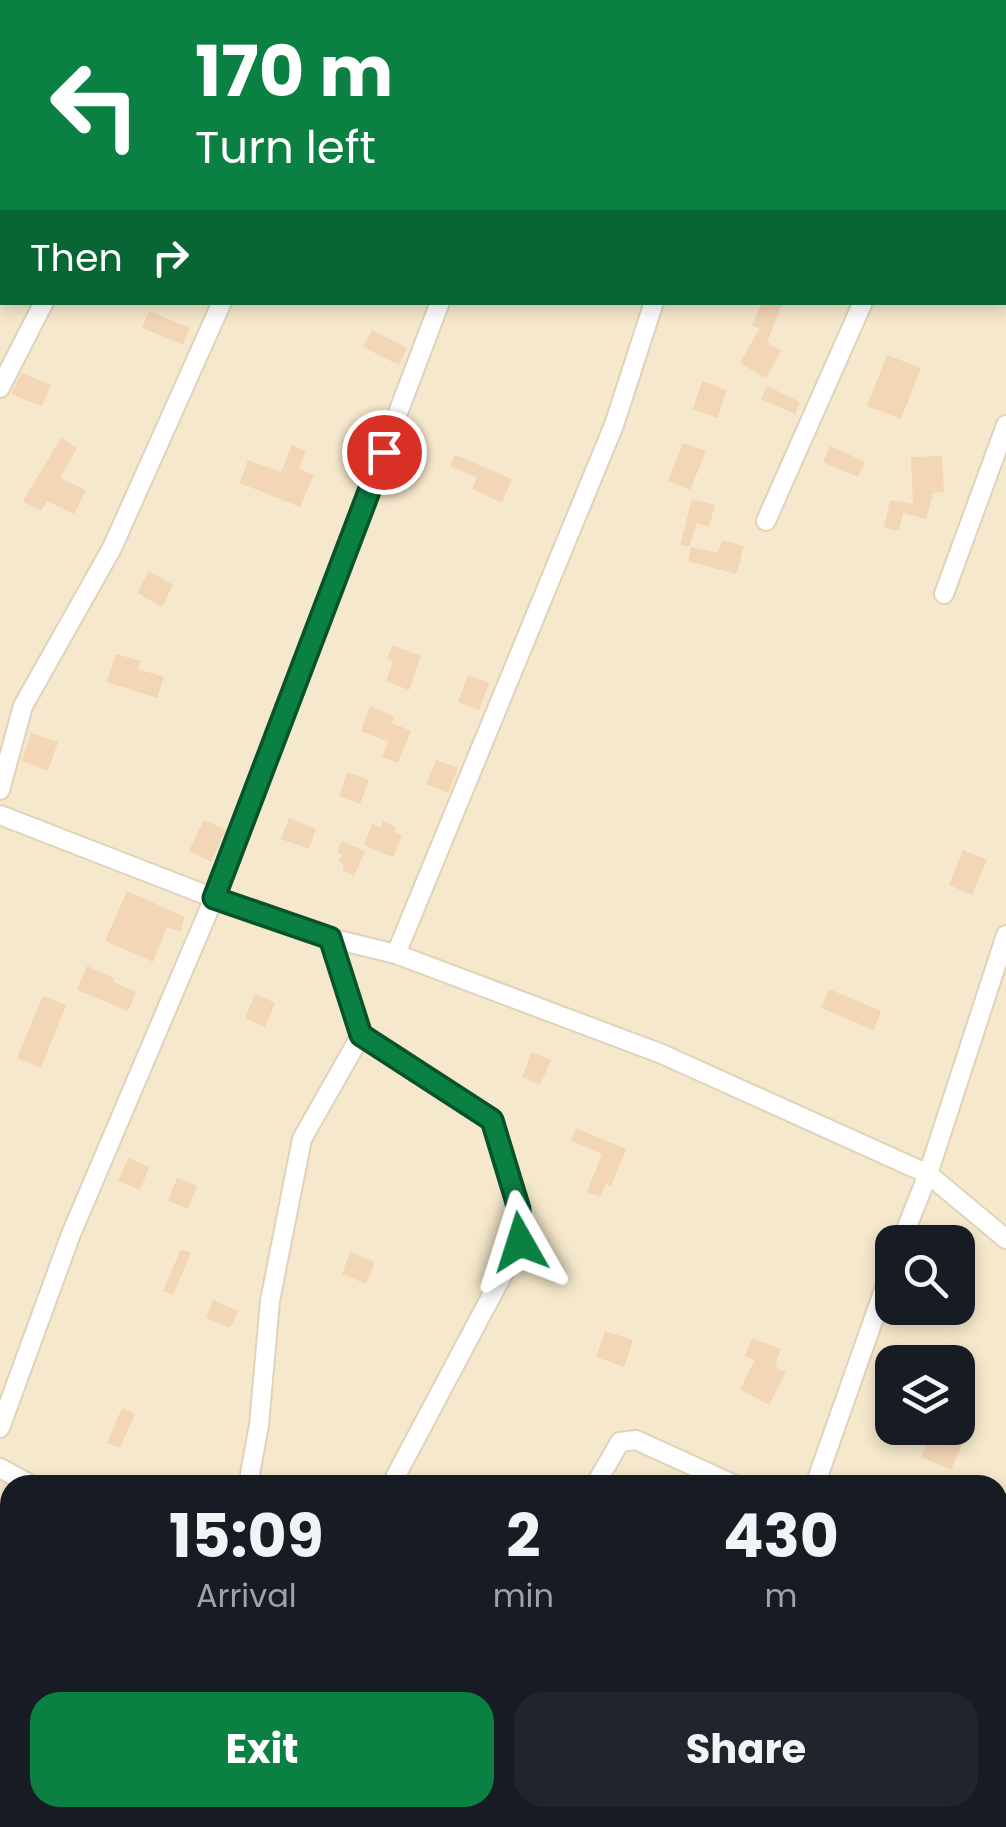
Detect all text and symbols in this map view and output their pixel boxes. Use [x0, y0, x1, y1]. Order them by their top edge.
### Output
text: 170 m [195, 22, 393, 121]
icon: left [30, 40, 160, 170]
text: Turn left [195, 116, 376, 179]
icon: right [143, 230, 198, 285]
text: Then [30, 231, 123, 284]
pin [342, 410, 427, 495]
icon: arrive [357, 425, 412, 480]
position arrow [468, 1190, 572, 1294]
map controls [875, 1225, 975, 1445]
button: search [875, 1225, 975, 1325]
button: layers [875, 1345, 975, 1445]
text: 15:09 [169, 1494, 324, 1578]
text: 2 [506, 1494, 540, 1578]
text: 430 [723, 1494, 839, 1578]
text: Arrival [196, 1573, 297, 1618]
text: min [493, 1573, 554, 1618]
text: m [764, 1573, 797, 1618]
button: Exit [30, 1692, 494, 1807]
button: Share [514, 1692, 978, 1807]

